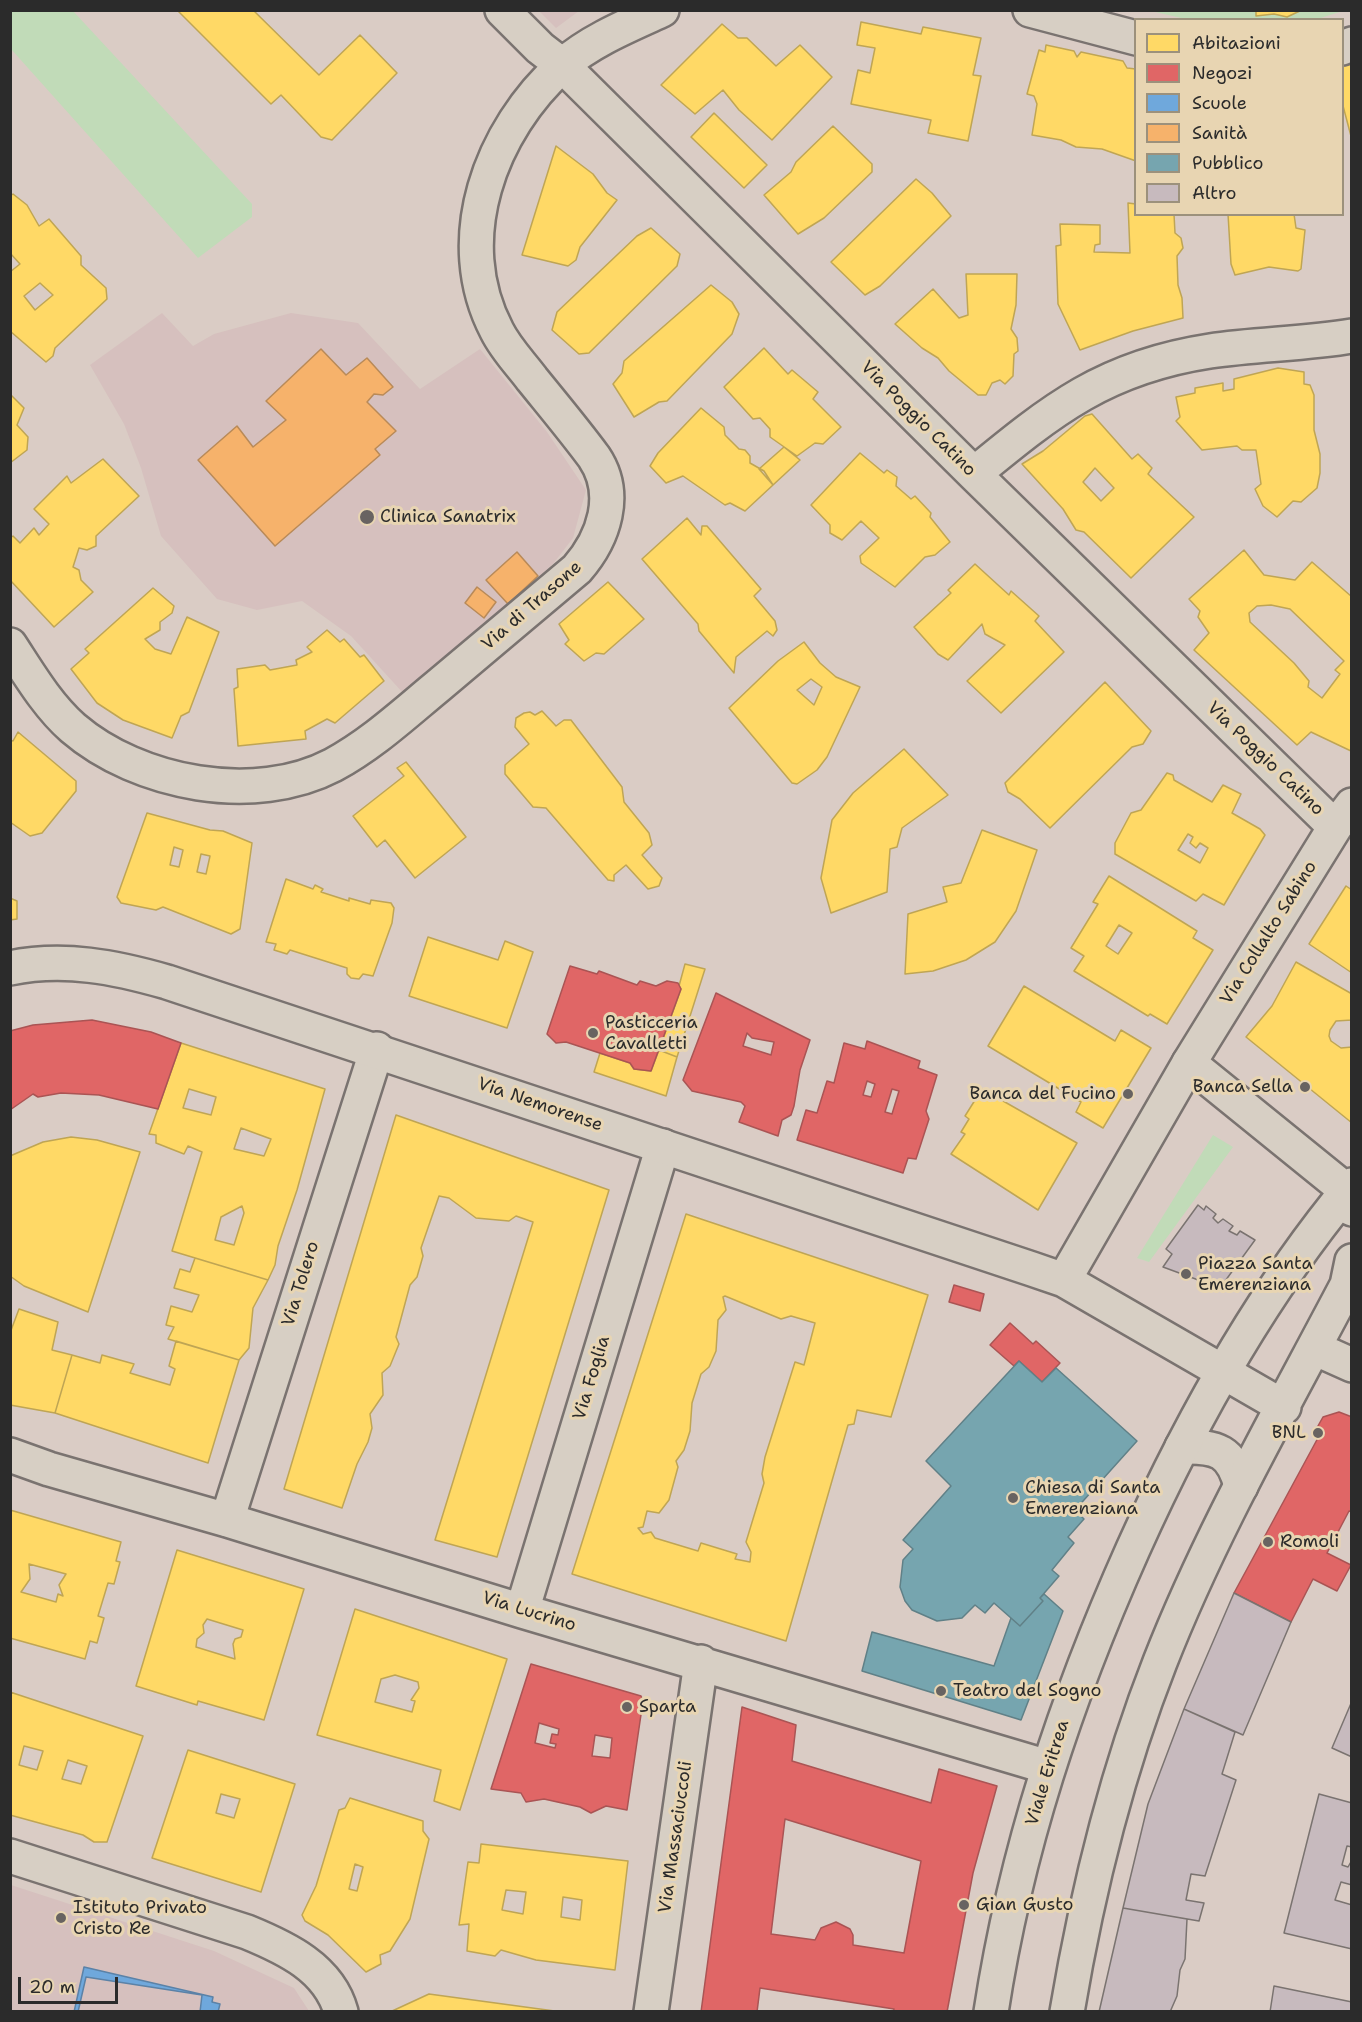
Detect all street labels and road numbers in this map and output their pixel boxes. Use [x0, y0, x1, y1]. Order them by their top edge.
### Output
street label: Via Poggio Catino [856, 357, 980, 481]
street label: Via di Trasone [478, 557, 586, 655]
street label: Via Poggio Catino [1202, 698, 1328, 820]
street label: Via Collalto Sabino [1216, 857, 1322, 1009]
street label: Via Nemorense [474, 1073, 606, 1137]
street label: Via Tolero [278, 1239, 324, 1329]
street label: Via Foglia [569, 1333, 615, 1423]
street label: Via Lucrino [479, 1587, 579, 1637]
street label: Viale Eritrea [1022, 1718, 1074, 1828]
street label: Via Massaciuccoli [655, 1760, 697, 1914]

